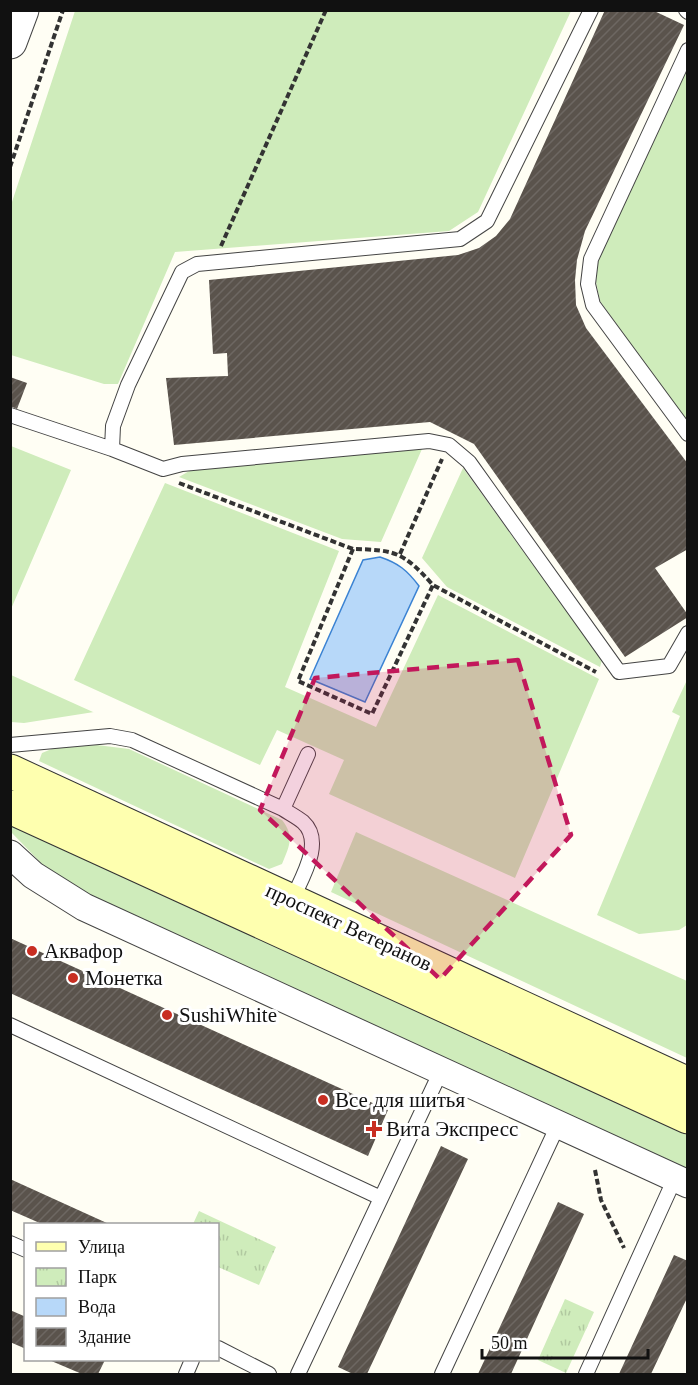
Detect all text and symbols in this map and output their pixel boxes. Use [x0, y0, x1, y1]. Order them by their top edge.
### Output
street label: проспект Ветеранов [262, 878, 436, 976]
place label: Аквафор [44, 939, 123, 963]
marker: Аквафор [25, 944, 39, 958]
place label: Монетка [85, 966, 163, 990]
marker: Монетка [66, 971, 80, 985]
place label: SushiWhite [179, 1003, 277, 1027]
marker: SushiWhite [160, 1008, 174, 1022]
place label: Все для шитья [335, 1088, 465, 1112]
marker: Все для шитья [316, 1093, 330, 1107]
place label: Вита Экспресс [386, 1117, 518, 1141]
marker: Вита Экспресс [367, 1122, 381, 1136]
legend [24, 1223, 219, 1361]
text: Улица [78, 1237, 125, 1257]
text: Парк [78, 1267, 117, 1287]
text: Вода [78, 1297, 116, 1317]
scale bar [482, 1322, 648, 1360]
text: Здание [78, 1327, 131, 1347]
text: 50 m [491, 1333, 528, 1353]

